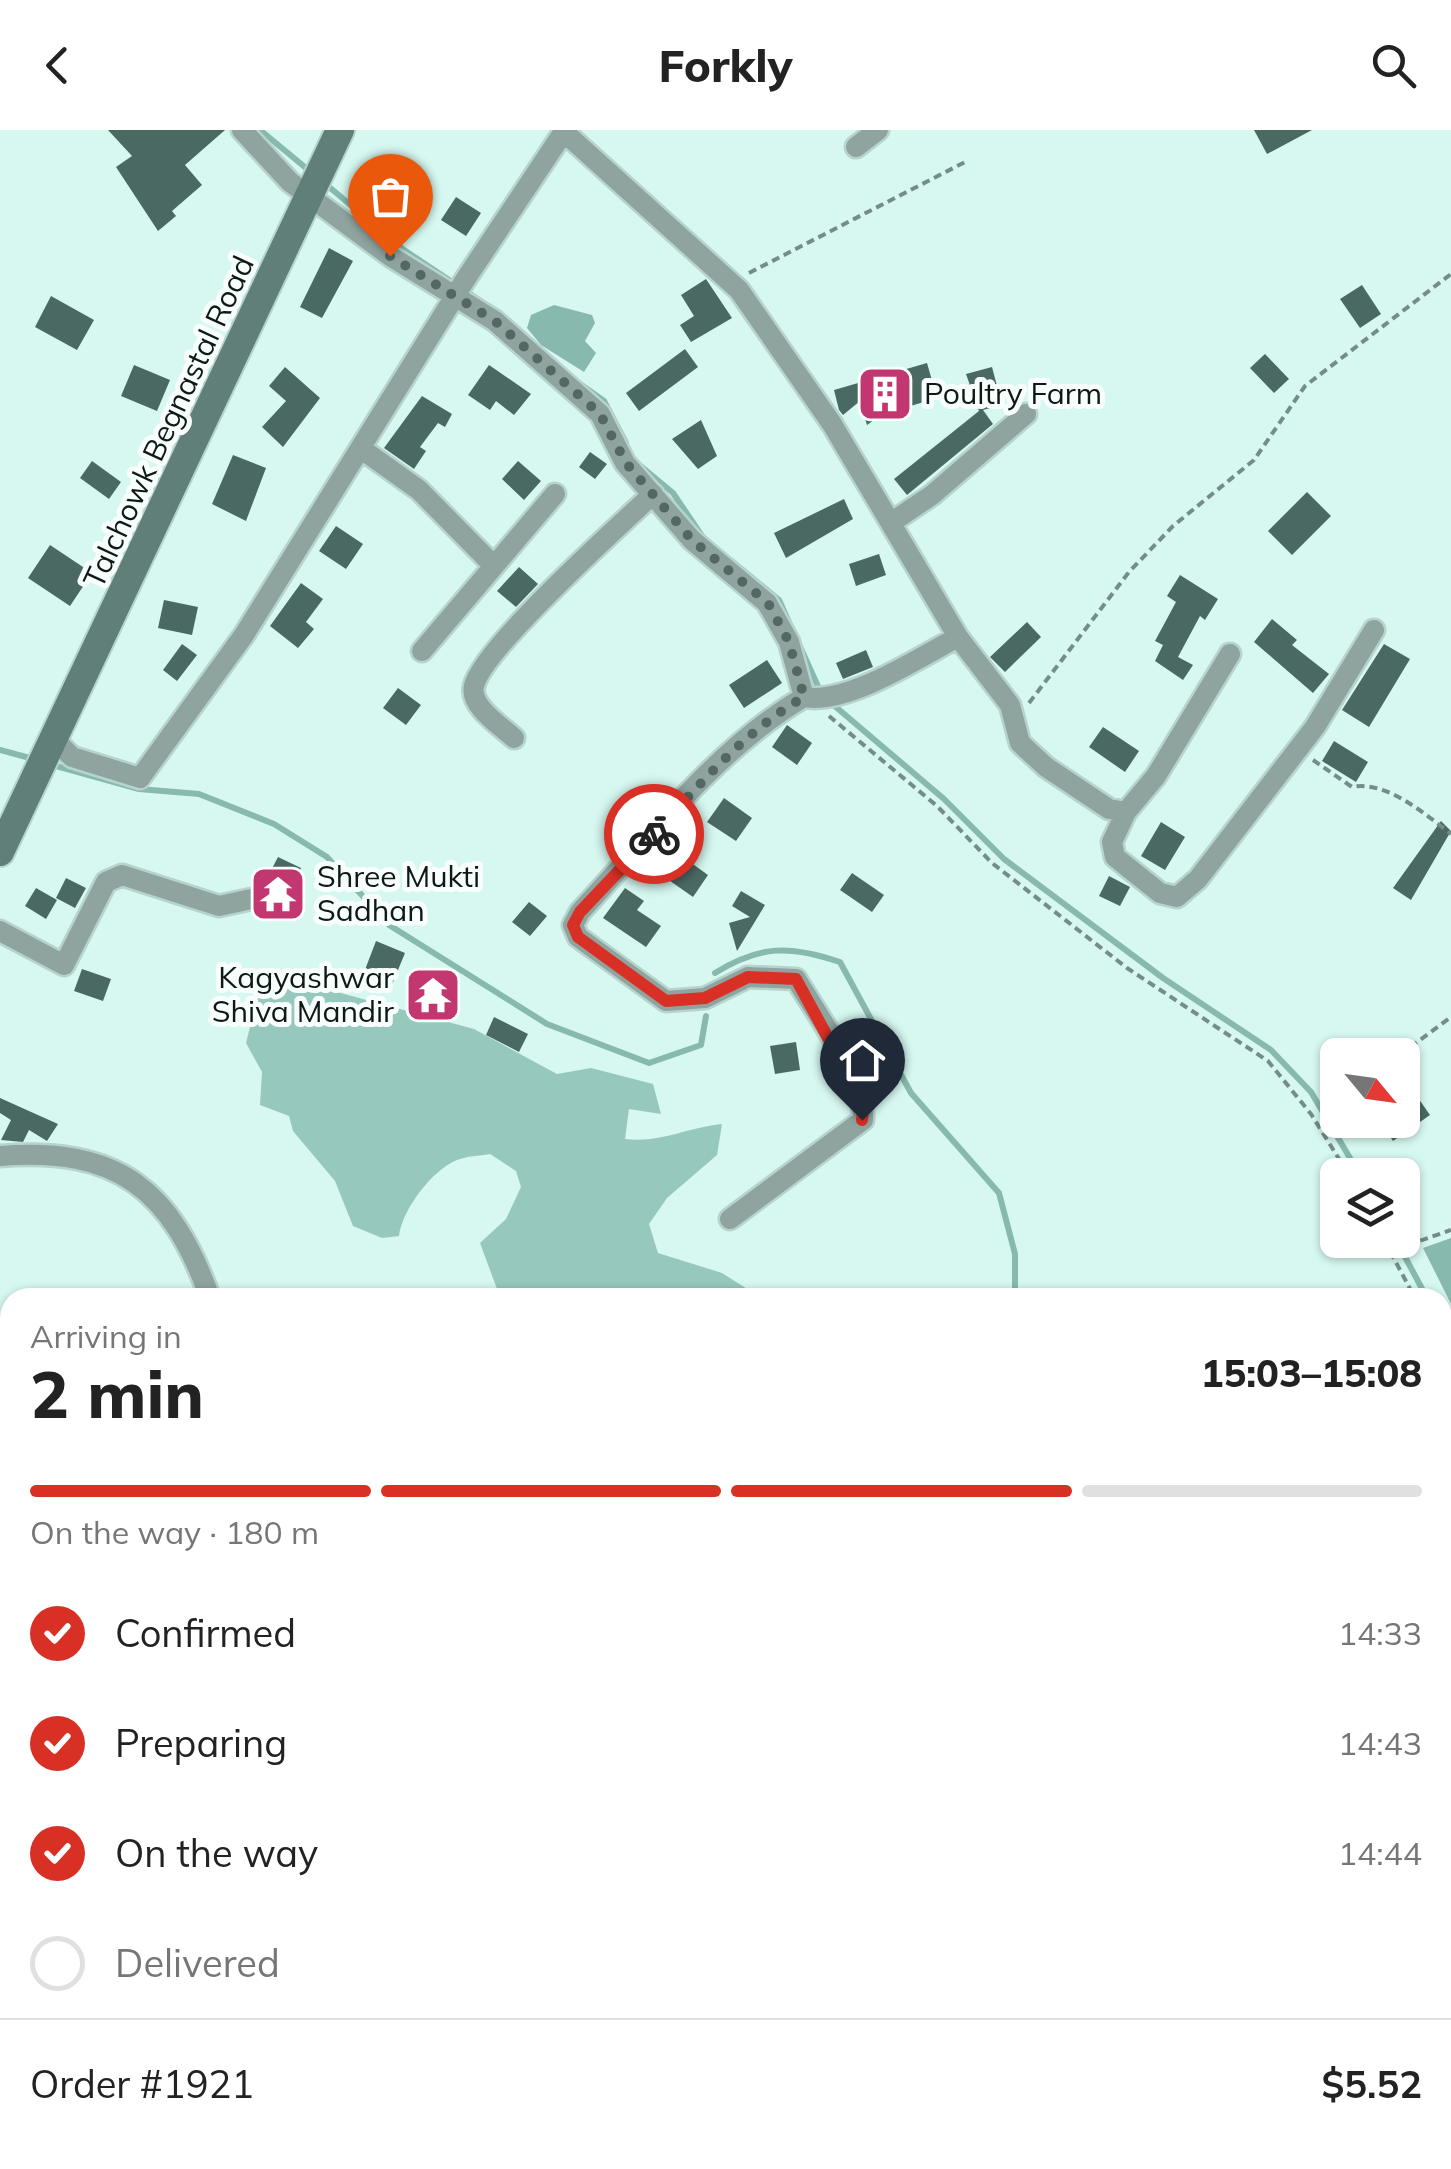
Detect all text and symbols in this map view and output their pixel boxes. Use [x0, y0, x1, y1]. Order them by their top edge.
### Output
text: Forkly [659, 37, 792, 93]
icon: back [30, 38, 85, 93]
icon: search [1366, 38, 1421, 93]
pin [348, 154, 433, 257]
icon: bag [363, 169, 418, 224]
street label: Talchowk Begnastal Road [74, 250, 262, 594]
building icon: Poultry Farm [855, 364, 915, 424]
place label: Poultry Farm [924, 374, 1102, 412]
courier [604, 784, 704, 884]
icon: bike [627, 807, 682, 862]
place label: Shree Mukti Sadhan [317, 857, 480, 929]
temple icon: Shree Mukti Sadhan [248, 864, 308, 924]
place label: Kagyashwar Shiva Mandir [212, 958, 394, 1030]
temple icon: Kagyashwar Shiva Mandir [403, 965, 463, 1025]
pin [820, 1018, 905, 1121]
icon: home [835, 1033, 890, 1088]
north arrow [1320, 1038, 1420, 1138]
map controls [1320, 1038, 1420, 1258]
button: layers [1320, 1158, 1420, 1258]
text: Arriving in [30, 1316, 182, 1356]
text: 15:03–15:08 [1201, 1349, 1422, 1397]
text: 2 min [30, 1353, 204, 1434]
text: On the way · 180 m [30, 1512, 319, 1552]
icon: check [30, 1606, 85, 1661]
text: Confirmed [115, 1609, 296, 1657]
text: 14:33 [1338, 1613, 1422, 1653]
icon: check [30, 1716, 85, 1771]
text: Preparing [115, 1719, 287, 1767]
text: 14:43 [1338, 1723, 1422, 1763]
icon: check [30, 1826, 85, 1881]
text: On the way [115, 1829, 318, 1877]
text: 14:44 [1338, 1833, 1422, 1873]
text: Delivered [115, 1939, 280, 1987]
text: Order #1921 [30, 2060, 254, 2108]
text: $5.52 [1321, 2060, 1422, 2108]

